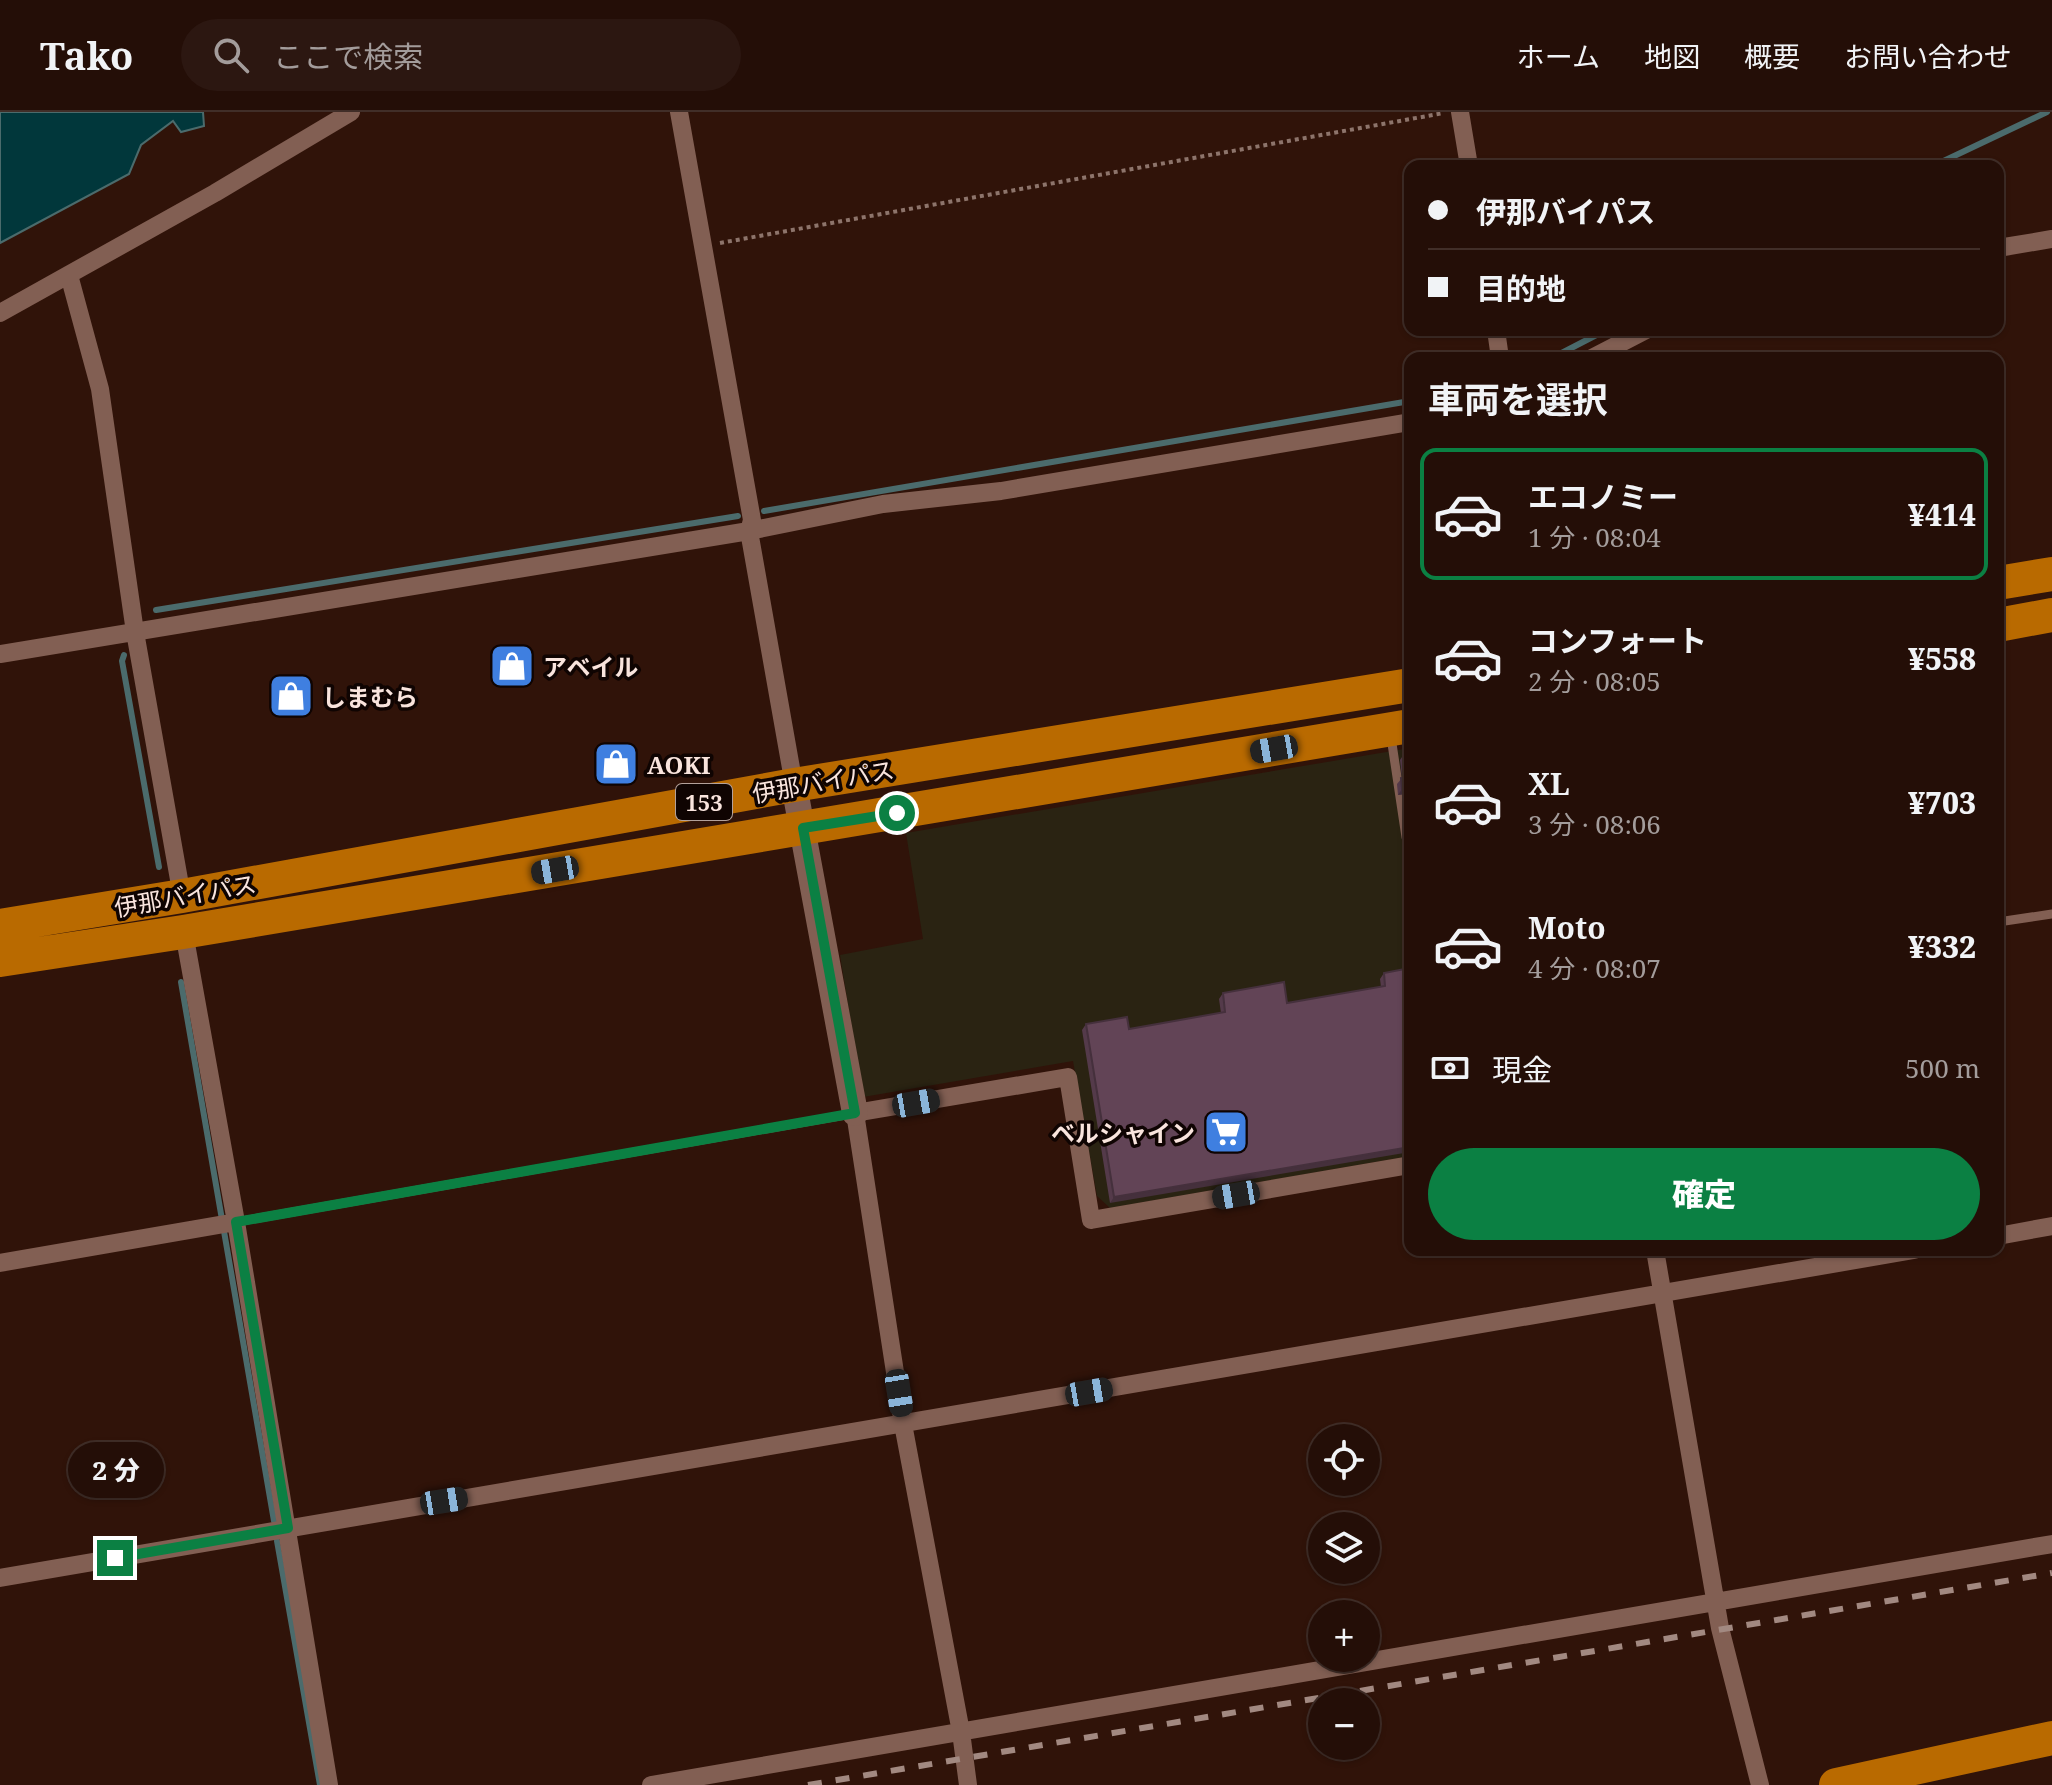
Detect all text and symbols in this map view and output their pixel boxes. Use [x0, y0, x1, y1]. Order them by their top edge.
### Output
search box [181, 19, 741, 91]
text: Tako [40, 29, 133, 81]
icon: search [209, 33, 253, 77]
text: ここで検索 [273, 36, 423, 77]
text: ホーム [1517, 37, 1600, 75]
text: 地図 [1644, 37, 1700, 75]
text: 概要 [1744, 37, 1800, 75]
text: お問い合わせ [1844, 37, 2012, 75]
text: 伊那バイパス [1476, 191, 1655, 232]
text: 目的地 [1476, 268, 1566, 309]
text: 車両を選択 [1428, 375, 1608, 424]
text: エコノミー [1528, 476, 1678, 517]
icon: car [1432, 478, 1504, 550]
text: ¥414 [1908, 494, 1976, 535]
text: 1 分 · 08:04 [1528, 519, 1661, 555]
text: コンフォート [1528, 620, 1707, 661]
icon: car [1432, 622, 1504, 694]
text: ¥558 [1908, 638, 1976, 679]
shop icon: アベイル [488, 642, 536, 690]
place label: アベイル [543, 650, 639, 683]
text: 2 分 · 08:05 [1528, 663, 1661, 699]
shop icon: しまむら [267, 672, 315, 720]
place label: しまむら [322, 680, 418, 713]
car [1248, 733, 1300, 765]
shop icon: AOKI [592, 740, 640, 788]
place label: AOKI [647, 748, 711, 781]
street label: 伊那バイパス [749, 752, 897, 810]
text: XL [1528, 763, 1570, 804]
icon: car [1432, 766, 1504, 838]
text: ¥703 [1908, 782, 1976, 823]
road number: 153 [676, 784, 732, 820]
route start [879, 795, 915, 831]
text: 3 分 · 08:06 [1528, 806, 1661, 842]
car [529, 854, 581, 886]
street label: 伊那バイパス [111, 866, 259, 924]
text: Moto [1528, 907, 1606, 948]
icon: car [1432, 910, 1504, 982]
text: ¥332 [1908, 926, 1976, 967]
text: 4 分 · 08:07 [1528, 950, 1661, 986]
icon: cash [1428, 1046, 1472, 1090]
text: 現金 [1492, 1049, 1552, 1090]
text: 500 m [1905, 1050, 1980, 1086]
car [890, 1087, 942, 1119]
supermarket icon: ベルシャイン [1202, 1108, 1250, 1156]
place label: ベルシャイン [1051, 1116, 1195, 1149]
button: 確定 [1428, 1148, 1980, 1240]
car [1210, 1179, 1262, 1211]
car [883, 1367, 915, 1419]
car [1063, 1376, 1115, 1408]
map controls [1308, 1424, 1380, 1760]
button: locate [1308, 1424, 1380, 1496]
callout: 2 分 [67, 1442, 163, 1498]
text: 2 分 [92, 1452, 140, 1488]
car [418, 1485, 470, 1517]
button: layers [1308, 1512, 1380, 1584]
route end [97, 1540, 133, 1576]
button: + [1308, 1600, 1380, 1672]
button: − [1308, 1688, 1380, 1760]

